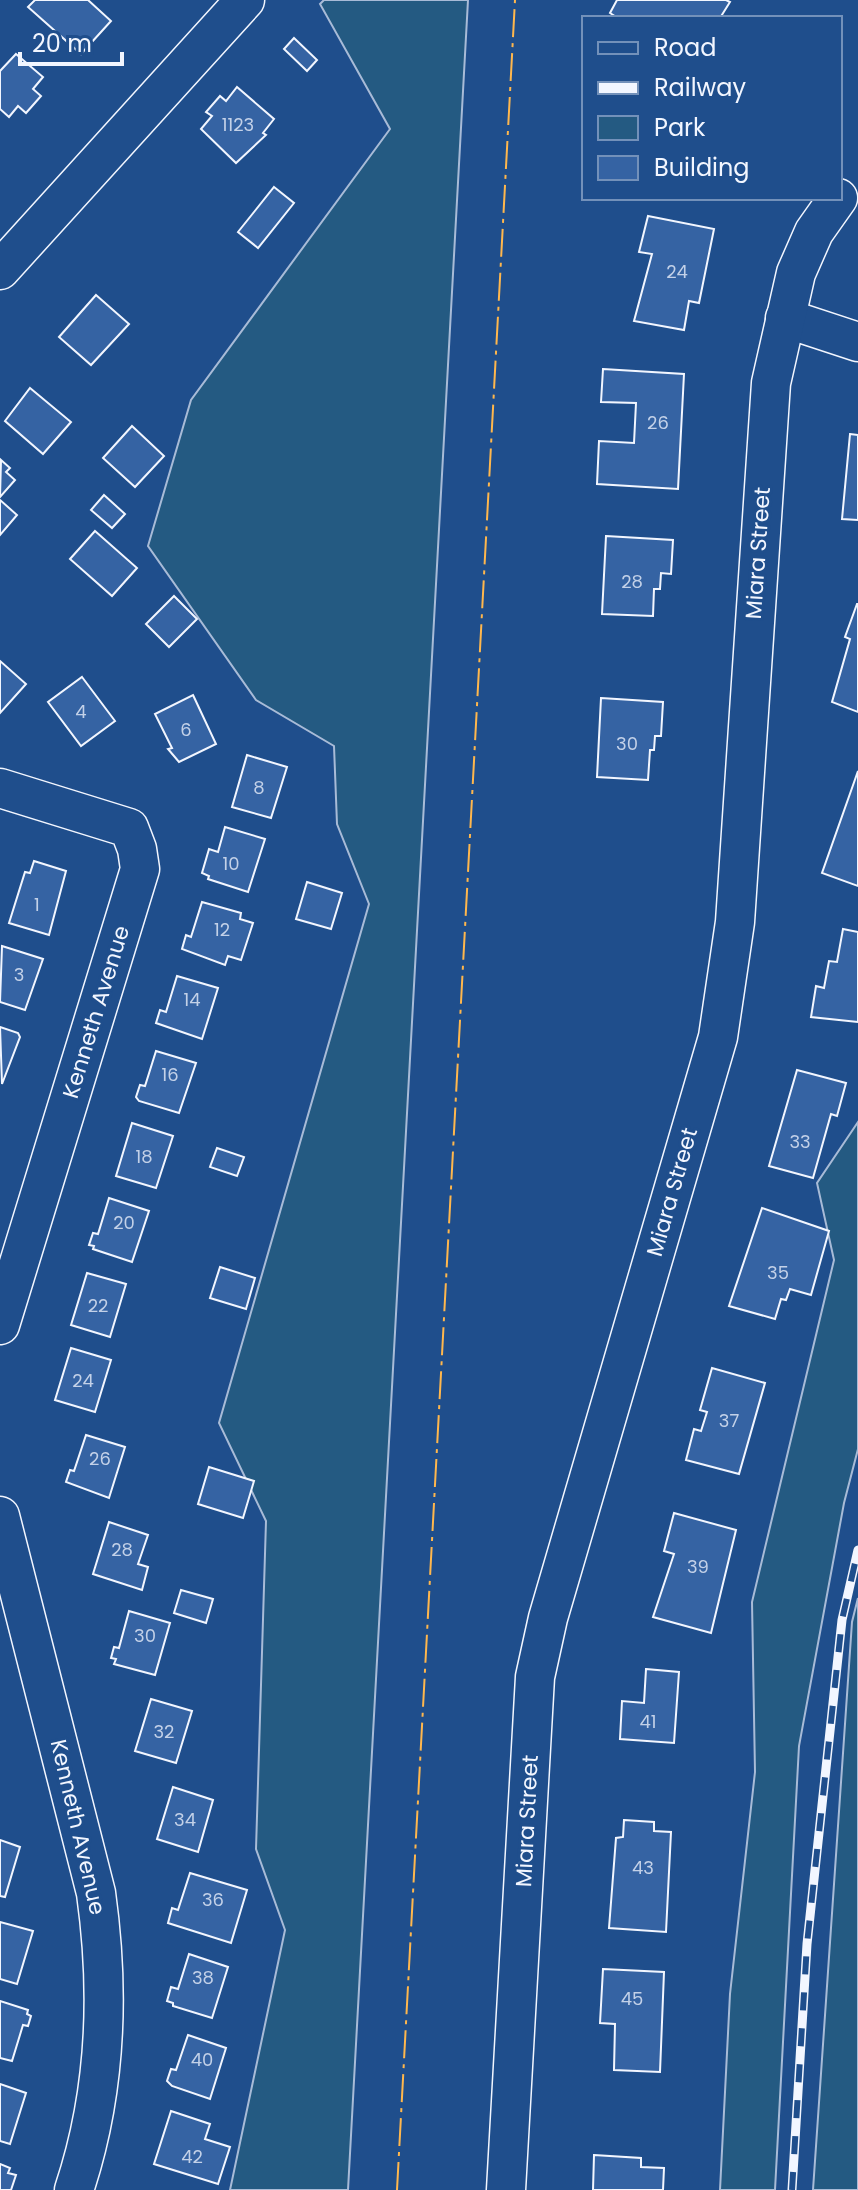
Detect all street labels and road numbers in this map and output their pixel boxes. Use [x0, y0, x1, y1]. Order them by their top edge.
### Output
street label: Miara Street [738, 486, 778, 620]
street label: Kenneth Avenue [55, 922, 137, 1102]
street label: Miara Street [639, 1124, 705, 1260]
street label: Kenneth Avenue [43, 1736, 113, 1918]
street label: Miara Street [508, 1754, 546, 1888]

